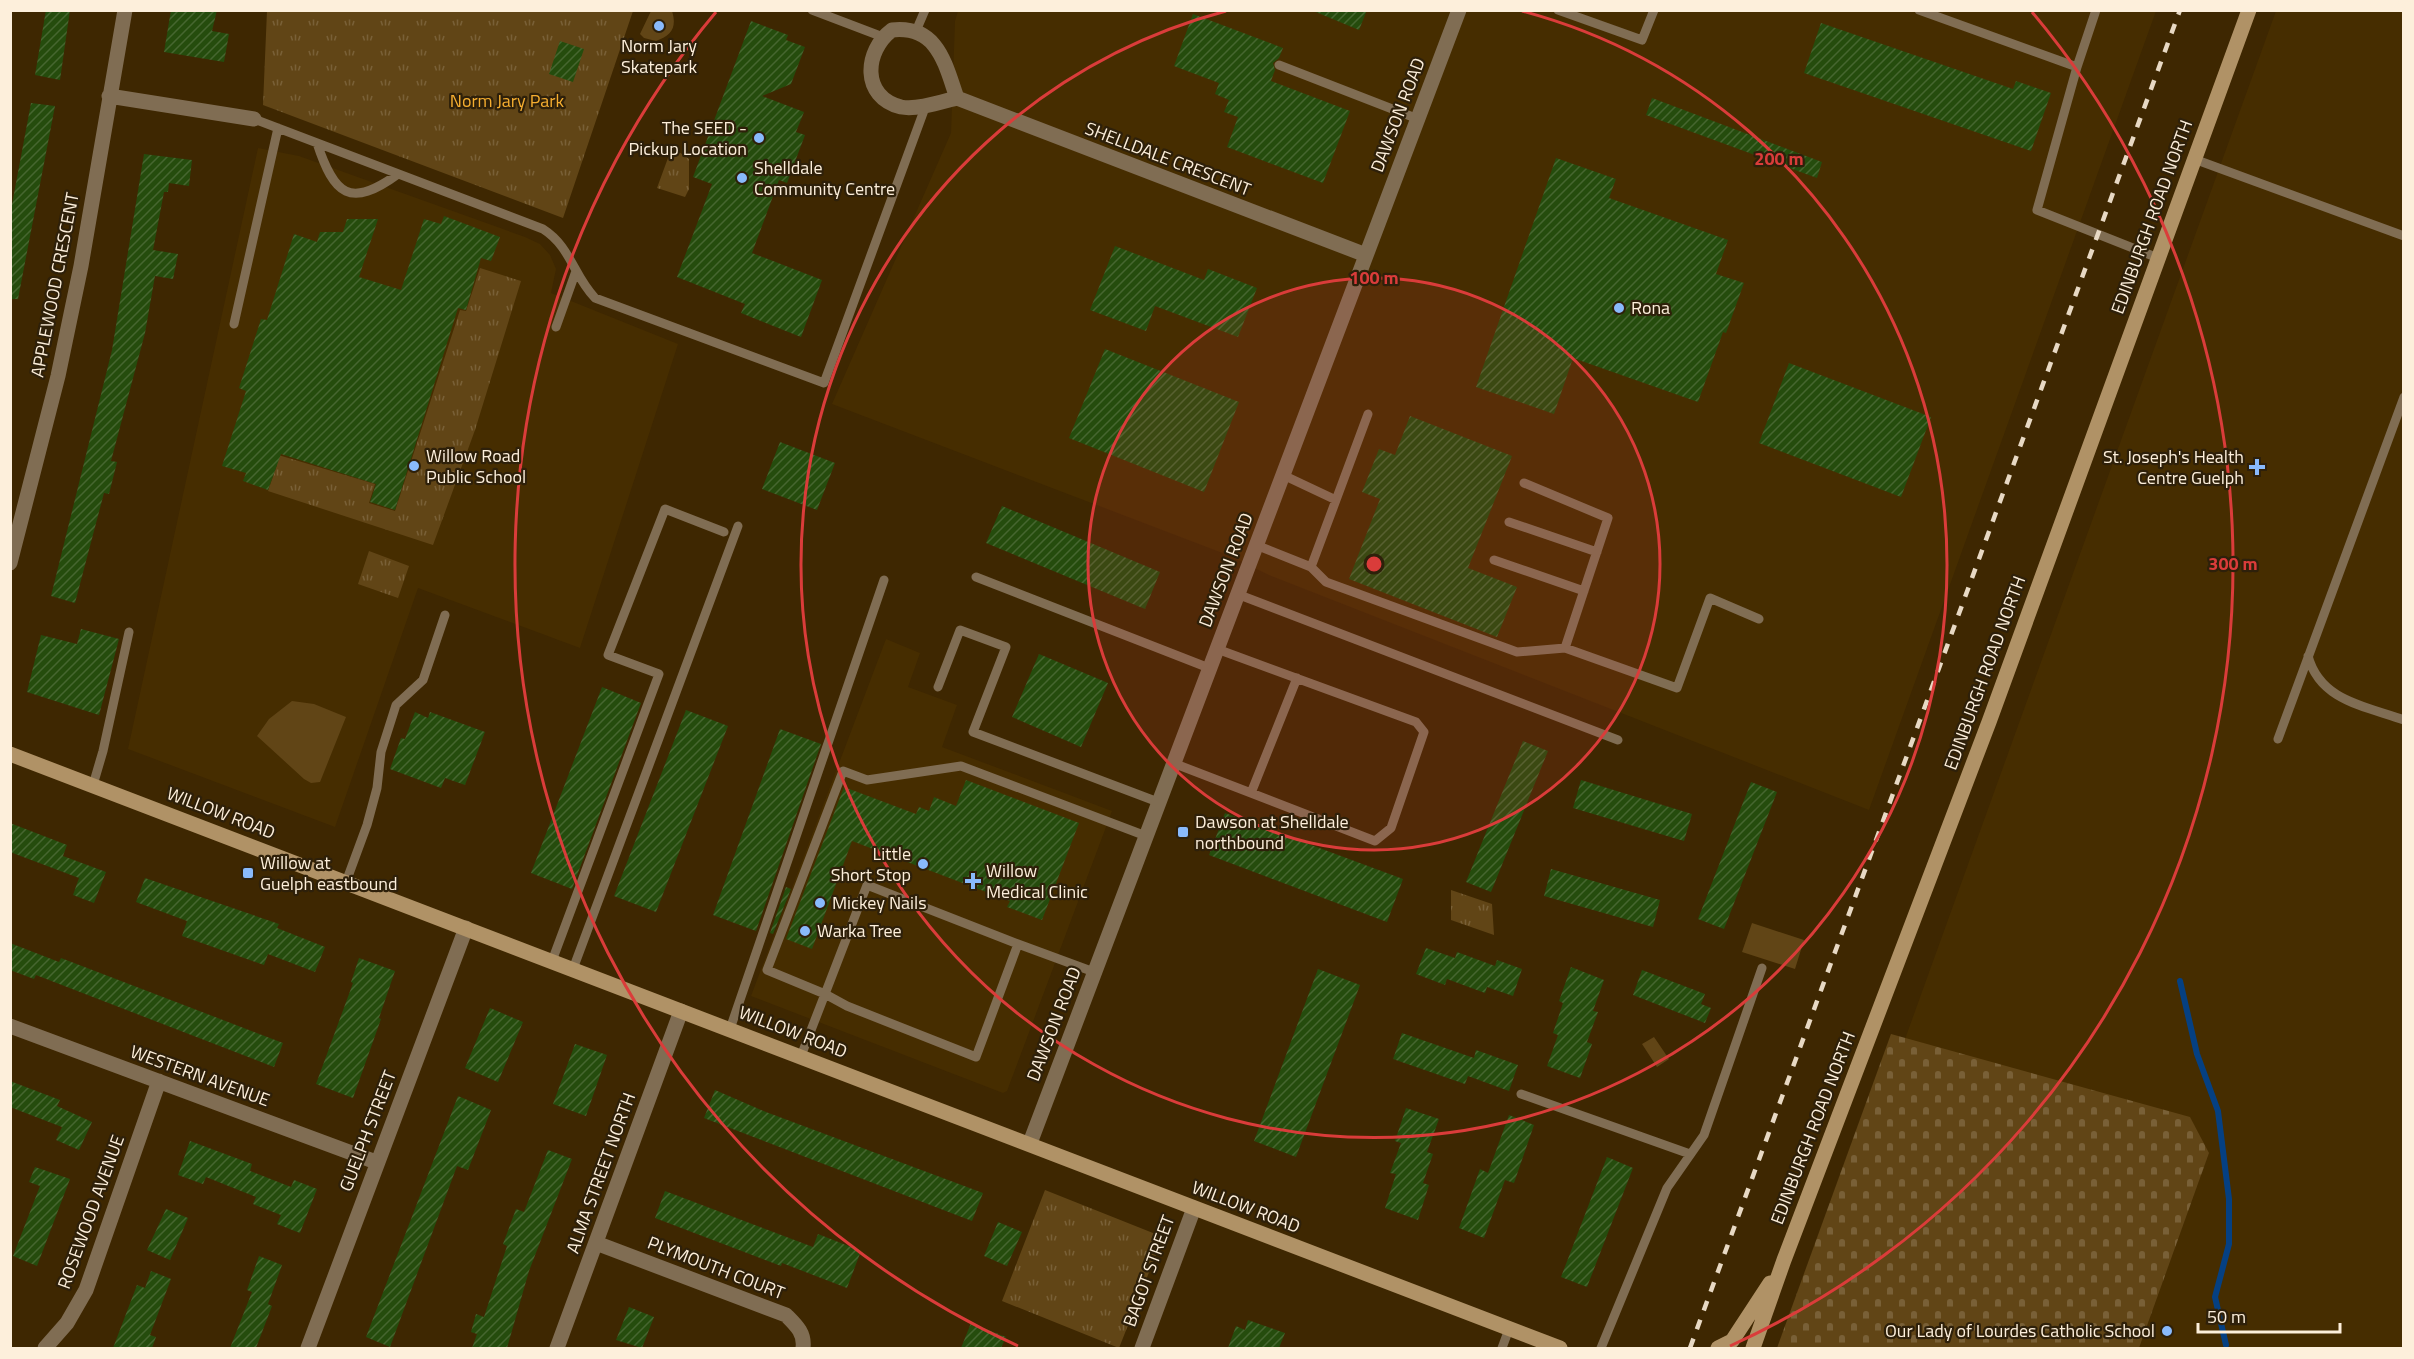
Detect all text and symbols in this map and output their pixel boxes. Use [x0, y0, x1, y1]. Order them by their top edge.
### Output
marker: Norm Jary Skatepark [652, 19, 666, 33]
place label: Norm Jary Skatepark [621, 32, 697, 80]
street label: DAWSON ROAD [1363, 54, 1432, 176]
park label: Norm Jary Park [450, 87, 565, 114]
place label: The SEED - Pickup Location [629, 114, 747, 162]
street label: SHELLDALE CRESCENT [1081, 114, 1255, 203]
street label: EDINBURGH ROAD NORTH [2104, 116, 2199, 318]
marker: The SEED - Pickup Location [752, 131, 766, 145]
text: 200 m [1754, 145, 1804, 172]
place label: Shelldale Community Centre [754, 154, 895, 202]
marker: Shelldale Community Centre [735, 171, 749, 185]
street label: APPLEWOOD CRESCENT [23, 190, 86, 380]
text: 100 m [1349, 264, 1399, 291]
place label: Rona [1631, 294, 1670, 321]
marker: Rona [1612, 301, 1626, 315]
place label: Willow Road Public School [426, 442, 526, 490]
place label: St. Joseph's Health Centre Guelph [2103, 443, 2244, 491]
marker: St. Joseph's Health Centre Guelph [2248, 458, 2266, 476]
marker: Willow Road Public School [407, 459, 421, 473]
street label: DAWSON ROAD [1191, 509, 1260, 631]
text: 300 m [2208, 550, 2258, 577]
centre of rings [1364, 554, 1384, 574]
street label: EDINBURGH ROAD NORTH [1937, 572, 2032, 774]
street label: WILLOW ROAD [163, 779, 279, 846]
place label: Dawson at Shelldale northbound [1195, 808, 1349, 856]
marker: Dawson at Shelldale northbound [1176, 825, 1190, 839]
place label: Little Short Stop [831, 840, 911, 888]
place label: Willow at Guelph eastbound [260, 849, 398, 897]
marker: Little Short Stop [916, 857, 930, 871]
place label: Willow Medical Clinic [986, 857, 1088, 905]
marker: Willow at Guelph eastbound [241, 866, 255, 880]
marker: Willow Medical Clinic [964, 872, 982, 890]
place label: Mickey Nails [832, 889, 927, 916]
marker: Mickey Nails [813, 896, 827, 910]
place label: Warka Tree [817, 917, 902, 944]
marker: Warka Tree [798, 924, 812, 938]
street label: DAWSON ROAD [1019, 963, 1088, 1085]
street label: WILLOW ROAD [735, 998, 851, 1065]
street label: EDINBURGH ROAD NORTH [1763, 1027, 1862, 1228]
street label: WESTERN AVENUE [127, 1038, 274, 1113]
street label: GUELPH STREET [332, 1066, 403, 1195]
street label: ALMA STREET NORTH [559, 1089, 642, 1257]
street label: ROSEWOOD AVENUE [50, 1131, 131, 1293]
street label: WILLOW ROAD [1188, 1173, 1304, 1240]
street label: BAGOT STREET [1116, 1211, 1181, 1330]
street label: PLYMOUTH COURT [644, 1229, 789, 1306]
scale bar [2198, 1296, 2340, 1334]
text: 50 m [2207, 1303, 2246, 1330]
place label: Our Lady of Lourdes Catholic School [1885, 1317, 2155, 1344]
marker: Our Lady of Lourdes Catholic School [2160, 1324, 2174, 1338]

